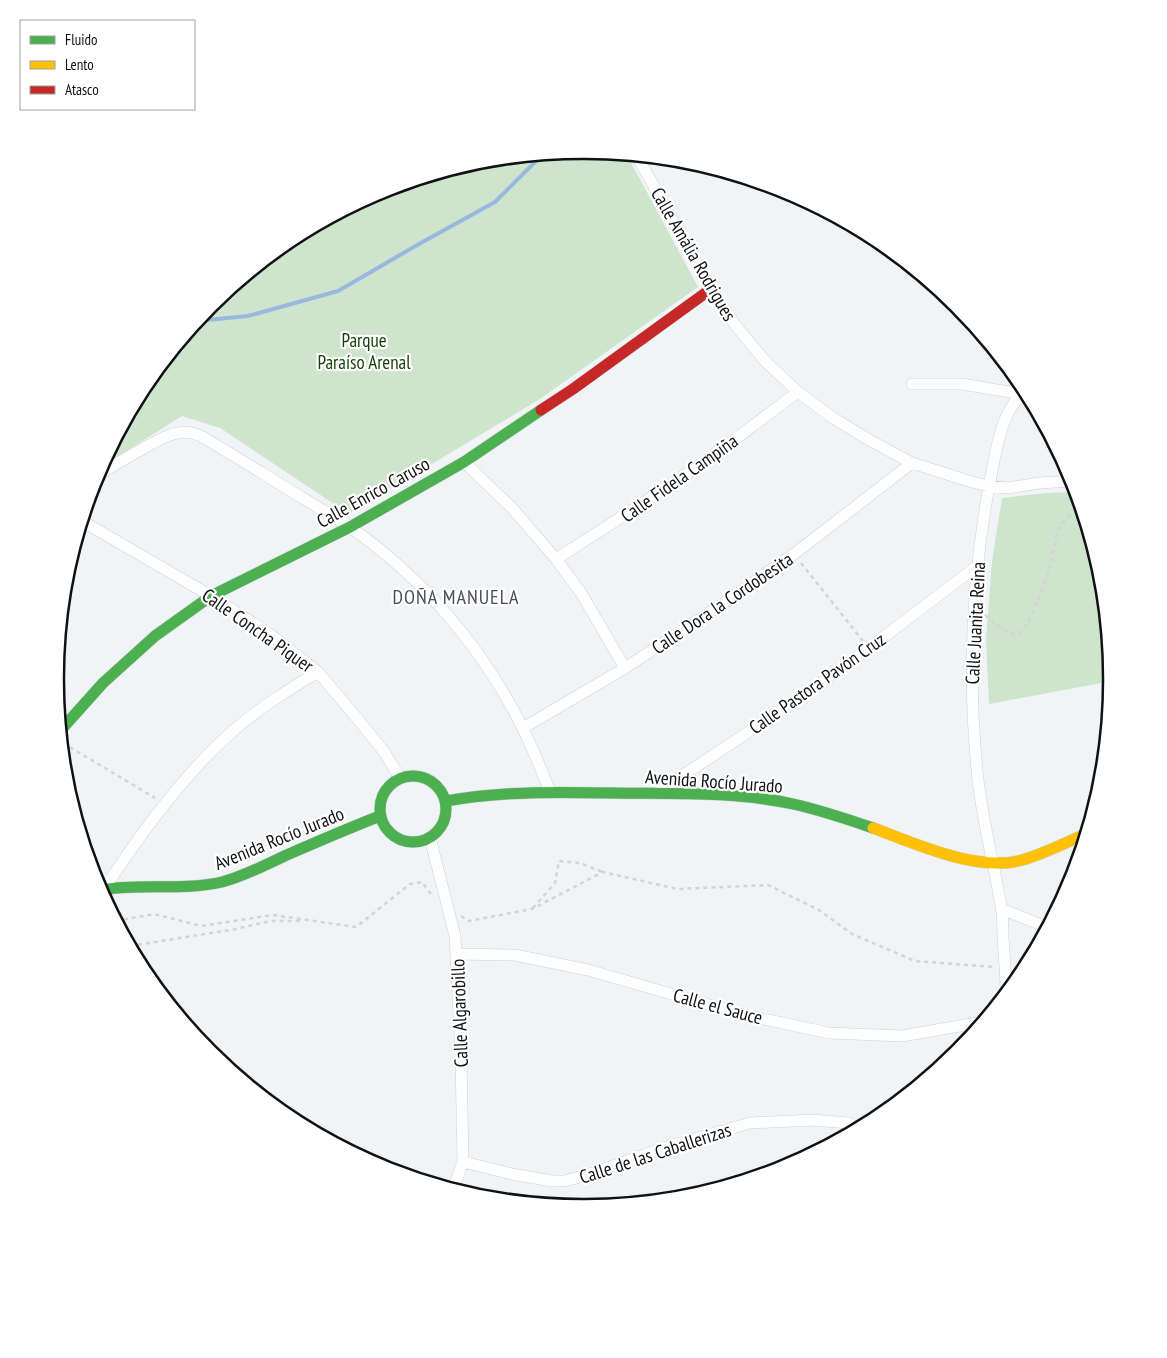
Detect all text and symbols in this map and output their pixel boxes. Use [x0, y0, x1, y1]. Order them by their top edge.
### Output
legend [20, 20, 195, 110]
text: Fluido [65, 30, 97, 49]
text: Lento [65, 55, 94, 74]
text: Atasco [65, 80, 99, 99]
street label: Calle Amália Rodrigues [646, 183, 742, 325]
park label: Parque Paraíso Arenal [317, 328, 411, 374]
street label: Calle Fidela Campiña [616, 429, 742, 527]
street label: Calle Enrico Caruso [312, 451, 434, 533]
street label: Calle Dora la Cordobesita [647, 547, 797, 659]
street label: Calle Juanita Reina [960, 561, 990, 685]
street label: Calle Concha Piquer [198, 583, 319, 678]
district label: DOÑA MANUELA [392, 584, 520, 610]
street label: Calle Pastora Pavón Cruz [744, 627, 890, 739]
street label: Avenida Rocío Jurado [644, 764, 784, 798]
street label: Avenida Rocío Jurado [211, 801, 347, 875]
street label: Calle Algarobillo [445, 958, 473, 1068]
street label: Calle el Sauce [671, 983, 765, 1029]
street label: Calle de las Caballerizas [576, 1117, 734, 1189]

